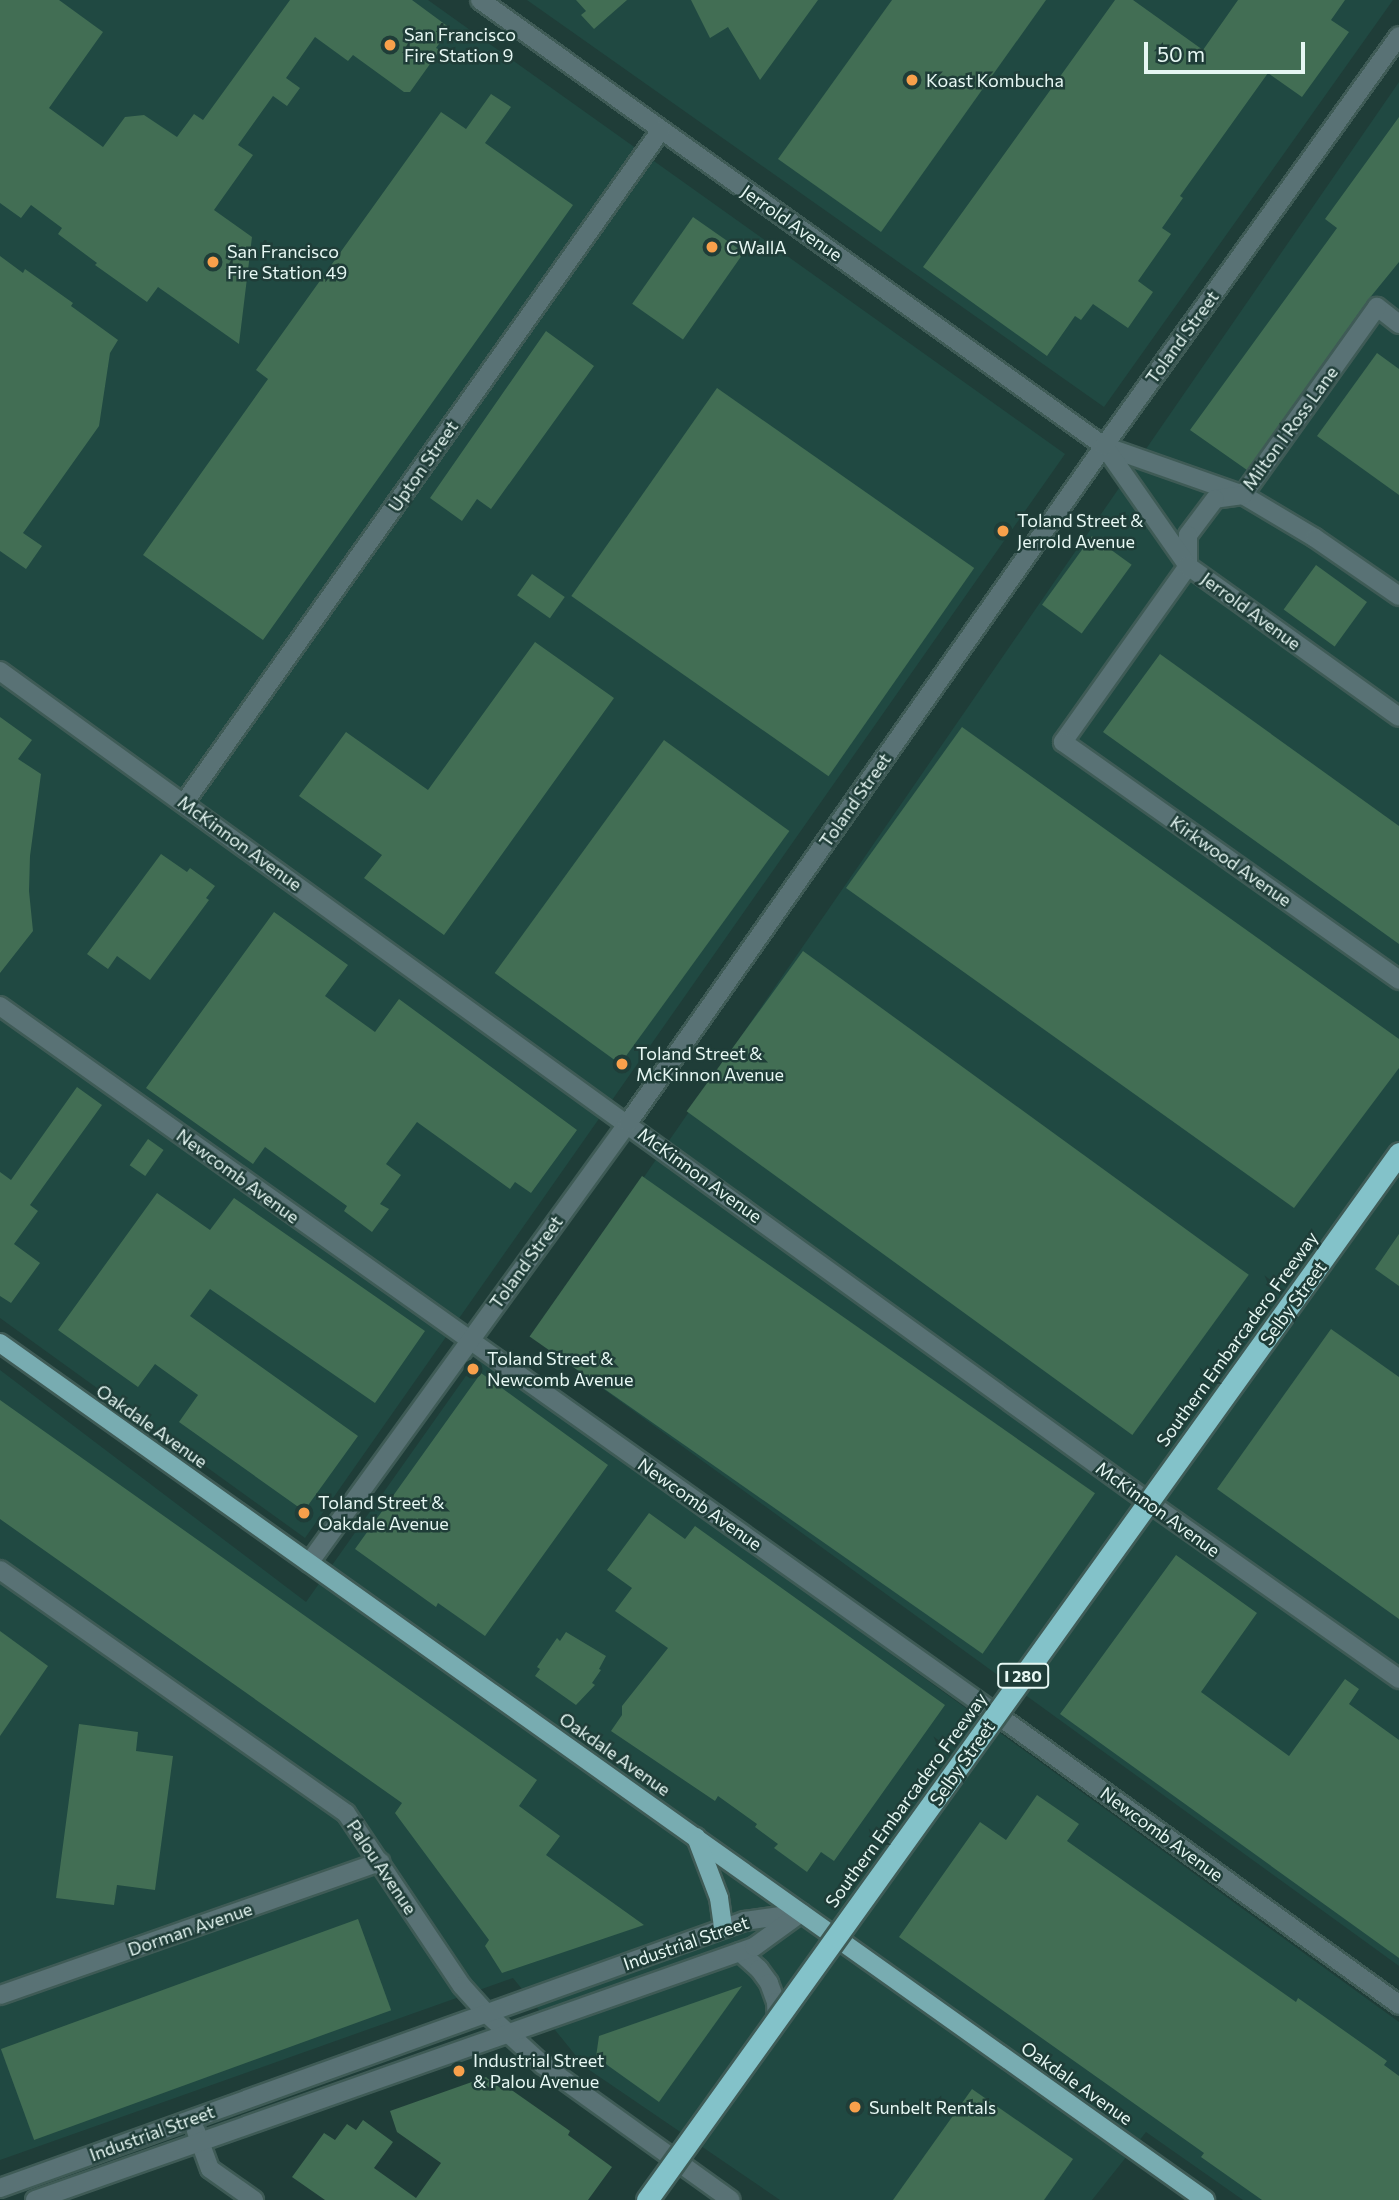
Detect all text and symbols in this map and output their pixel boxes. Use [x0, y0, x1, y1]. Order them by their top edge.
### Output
place label: San Francisco Fire Station 9 [404, 24, 516, 66]
scale bar [1147, 28, 1308, 72]
marker: San Francisco Fire Station 9 [382, 37, 398, 53]
text: 50 m [1157, 41, 1205, 66]
place label: Koast Kombucha [926, 69, 1064, 91]
marker: Koast Kombucha [904, 72, 920, 88]
street label: Jerrold Avenue [737, 180, 847, 266]
place label: CWallA [726, 236, 787, 258]
marker: CWallA [704, 239, 720, 255]
place label: San Francisco Fire Station 49 [227, 241, 347, 284]
marker: San Francisco Fire Station 49 [205, 254, 221, 270]
street label: Toland Street [1141, 286, 1223, 388]
street label: Milton I Ross Lane [1238, 362, 1342, 494]
street label: Upton Street [384, 416, 462, 516]
place label: Toland Street & Jerrold Avenue [1017, 510, 1144, 552]
marker: Toland Street & Jerrold Avenue [995, 523, 1011, 539]
street label: Jerrold Avenue [1197, 568, 1305, 654]
street label: Toland Street [815, 749, 895, 851]
street label: McKinnon Avenue [174, 791, 306, 895]
street label: Kirkwood Avenue [1166, 811, 1296, 911]
place label: Toland Street & McKinnon Avenue [636, 1043, 784, 1086]
marker: Toland Street & McKinnon Avenue [614, 1056, 630, 1072]
street label: McKinnon Avenue [634, 1123, 766, 1227]
street label: Newcomb Avenue [172, 1124, 304, 1228]
street label: Toland Street [485, 1211, 567, 1313]
street label: Southern Embarcadero Freeway [1152, 1227, 1322, 1451]
street label: Selby Street [1255, 1257, 1331, 1349]
place label: Toland Street & Newcomb Avenue [487, 1348, 633, 1390]
marker: Toland Street & Newcomb Avenue [465, 1361, 481, 1377]
street label: Oakdale Avenue [92, 1380, 212, 1472]
street label: Newcomb Avenue [634, 1453, 766, 1555]
street label: McKinnon Avenue [1092, 1457, 1224, 1561]
place label: Toland Street & Oakdale Avenue [318, 1492, 449, 1534]
marker: Toland Street & Oakdale Avenue [296, 1505, 312, 1521]
road number: I 280 [997, 1664, 1049, 1688]
street label: Southern Embarcadero Freeway [821, 1688, 991, 1912]
street label: Oakdale Avenue [555, 1708, 675, 1800]
street label: Selby Street [925, 1716, 999, 1810]
street label: Newcomb Avenue [1096, 1782, 1228, 1886]
street label: Palou Avenue [342, 1816, 422, 1918]
street label: Dorman Avenue [125, 1898, 255, 1960]
street label: Industrial Street [620, 1911, 752, 1975]
street label: Oakdale Avenue [1017, 2037, 1137, 2129]
place label: Industrial Street & Palou Avenue [473, 2050, 604, 2092]
marker: Industrial Street & Palou Avenue [451, 2063, 467, 2079]
place label: Sunbelt Rentals [869, 2096, 996, 2118]
marker: Sunbelt Rentals [847, 2099, 863, 2115]
street label: Industrial Street [87, 2100, 217, 2166]

